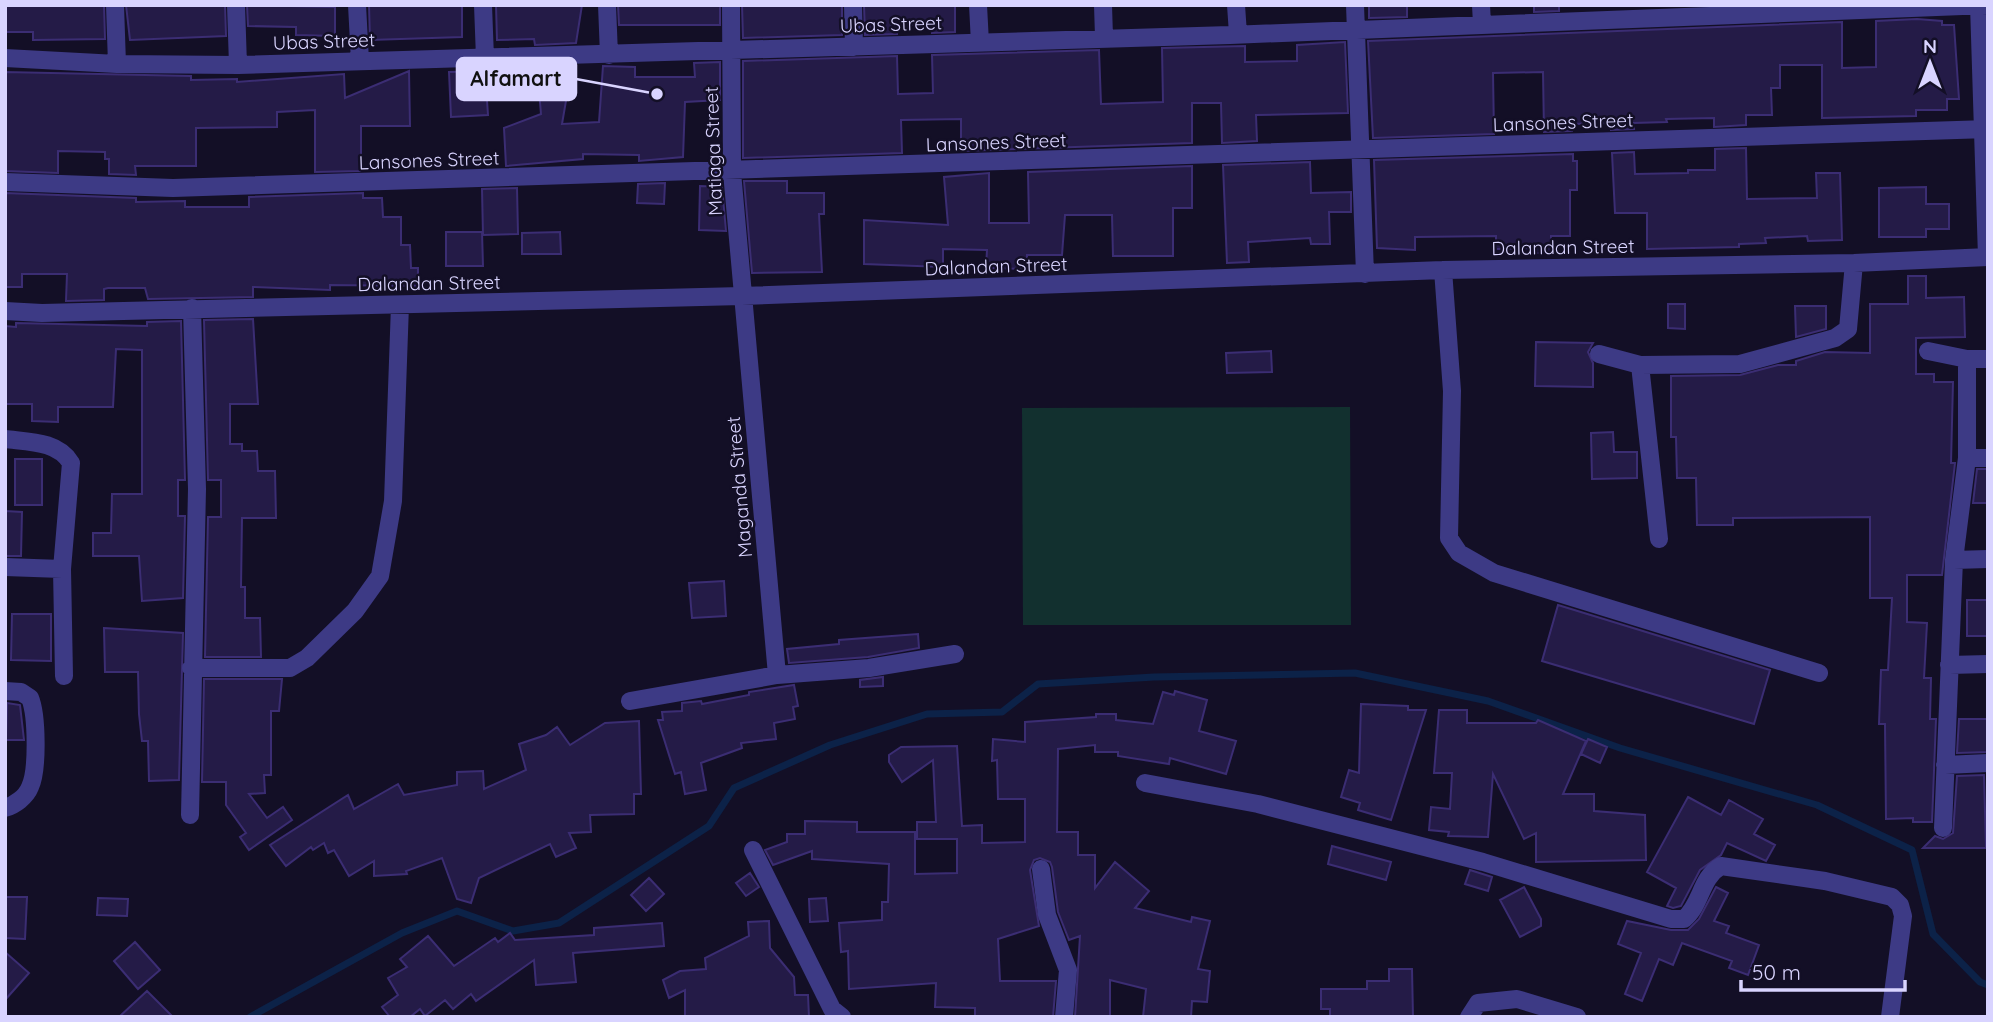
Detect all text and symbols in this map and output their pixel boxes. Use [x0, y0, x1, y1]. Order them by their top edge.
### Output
street label: Ubas Street [839, 10, 943, 38]
street label: Ubas Street [272, 27, 376, 55]
north arrow [1895, 28, 1965, 98]
text: N [1923, 34, 1937, 58]
callout: Alfamart [457, 58, 576, 100]
text: Alfamart [470, 65, 562, 91]
street label: Matiaga Street [699, 86, 727, 216]
street label: Lansones Street [1492, 108, 1634, 136]
street label: Lansones Street [925, 128, 1067, 156]
street label: Lansones Street [358, 146, 500, 174]
street label: Dalandan Street [1491, 234, 1635, 260]
street label: Dalandan Street [924, 252, 1068, 280]
street label: Dalandan Street [357, 270, 501, 296]
street label: Maganda Street [721, 415, 757, 559]
scale bar [1741, 948, 1906, 992]
text: 50 m [1752, 959, 1801, 985]

